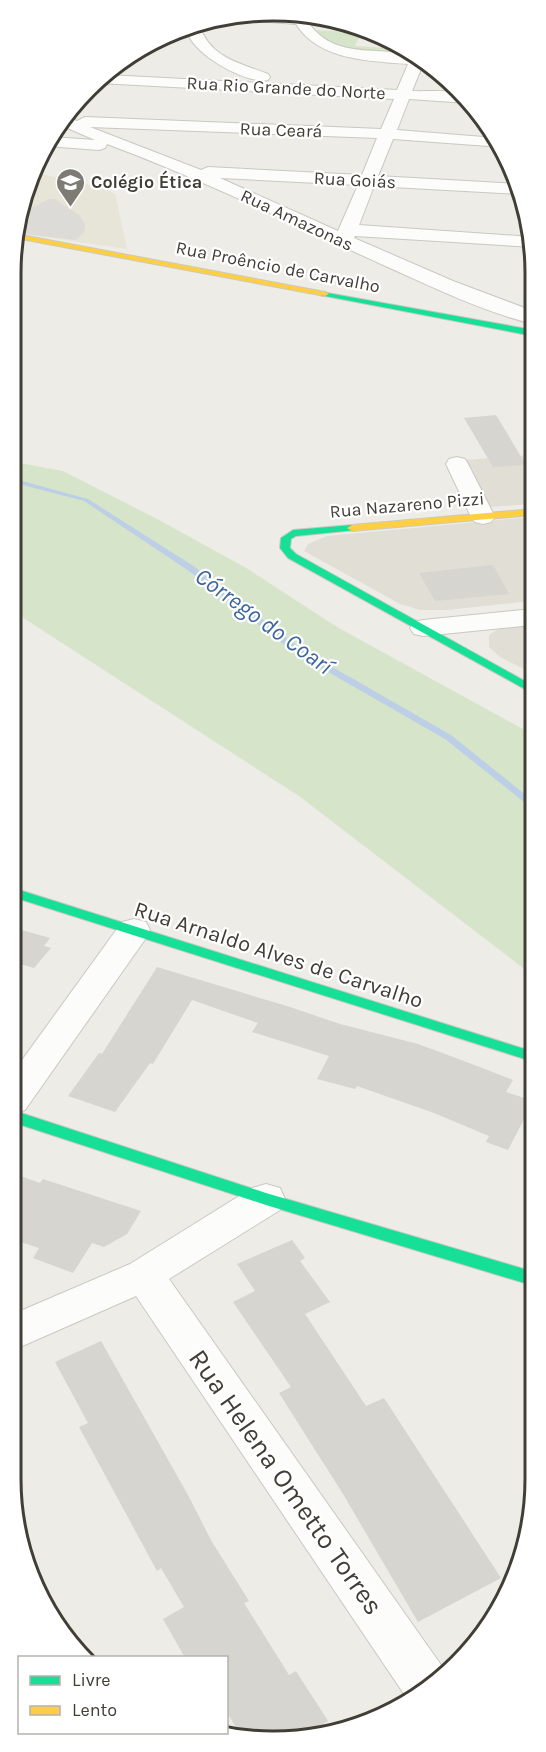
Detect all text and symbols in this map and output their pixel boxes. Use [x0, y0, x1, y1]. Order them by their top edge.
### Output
street label: Rua Rio Grande do Norte [186, 72, 386, 104]
street label: Rua Ceará [239, 118, 323, 142]
school or university icon: Colégio Ética [54, 166, 86, 208]
street label: Rua Goiás [313, 167, 397, 193]
place label: Colégio Ética [91, 170, 202, 193]
street label: Rua Amazonas [237, 184, 357, 256]
street label: Rua Proêncio de Carvalho [174, 236, 382, 298]
street label: Rua Nazareno Pizzi [329, 487, 485, 523]
water label: Córrego do Coarí [190, 562, 340, 682]
street label: Rua Arnaldo Alves de Carvalho [131, 896, 426, 1014]
street label: Rua Helena Ometto Torres [182, 1343, 390, 1621]
legend [18, 1656, 228, 1734]
text: Livre [72, 1669, 111, 1691]
text: Lento [72, 1699, 117, 1721]

